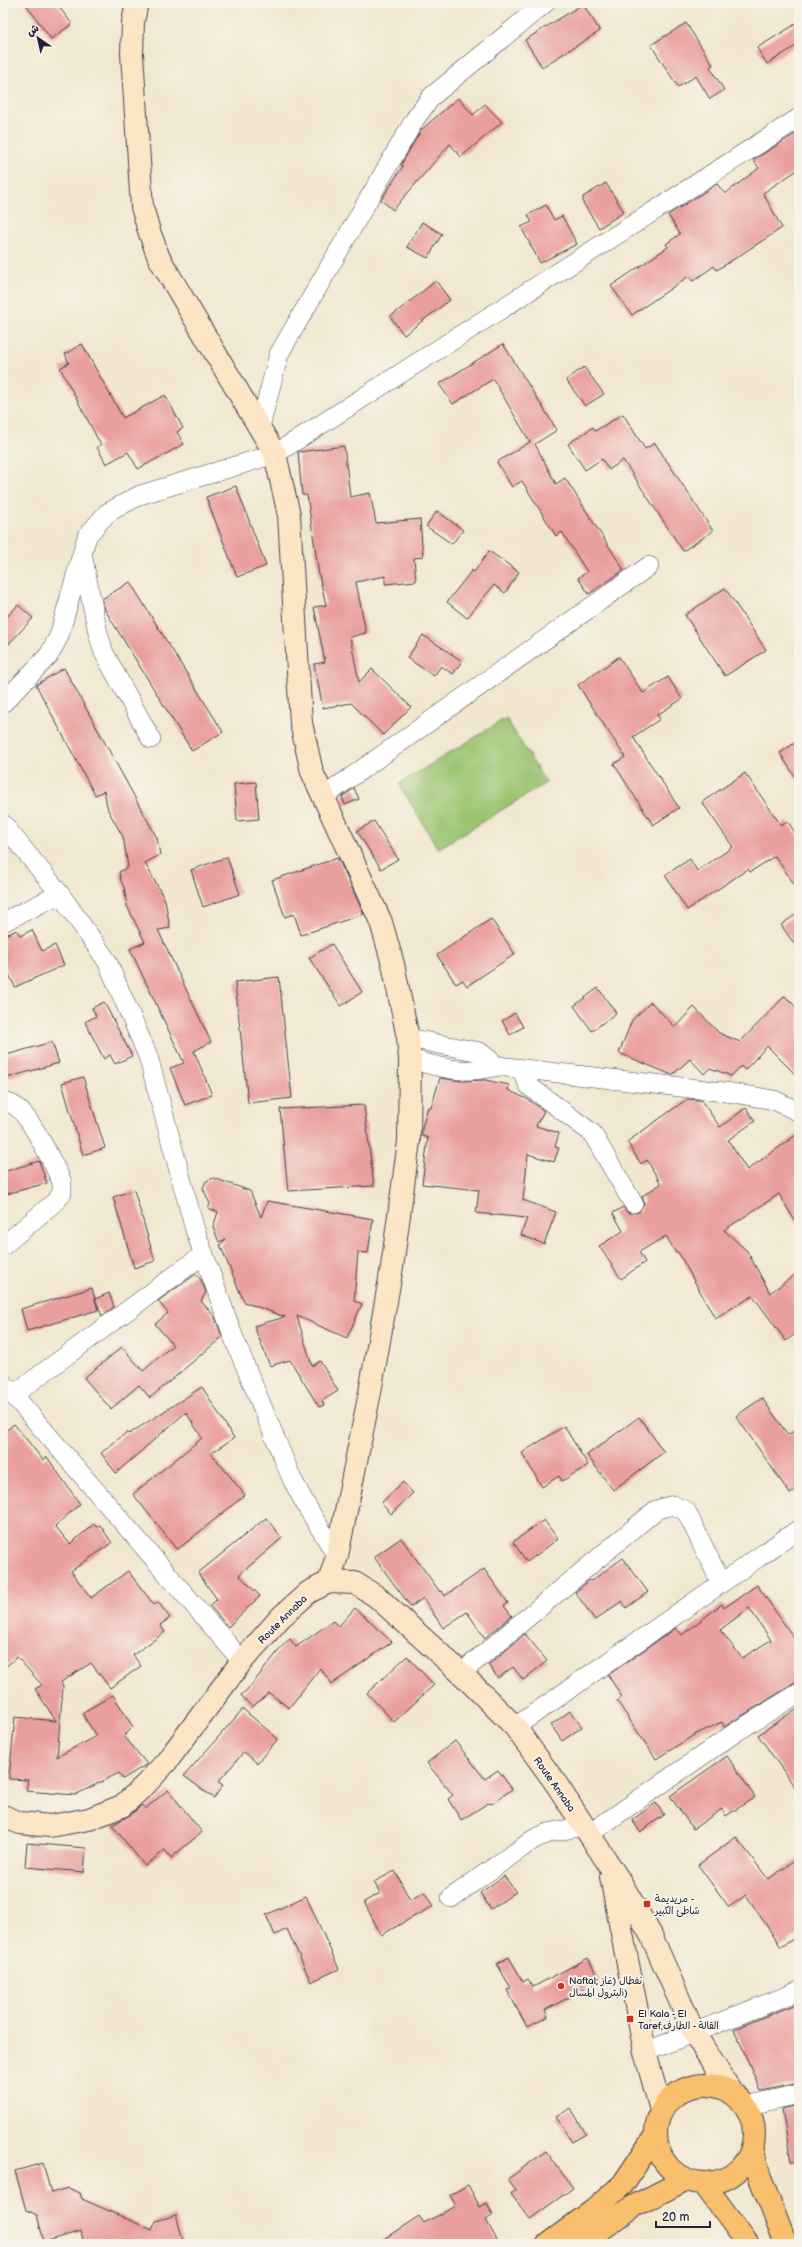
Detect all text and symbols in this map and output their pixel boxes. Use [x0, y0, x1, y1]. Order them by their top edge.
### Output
north arrow [18, 18, 58, 58]
text: ش [24, 21, 41, 39]
street label: Route Annaba [256, 1593, 310, 1647]
street label: Route Annaba [531, 1755, 578, 1815]
place label: مريديمة - شاطئ الكبير [654, 1893, 700, 1918]
marker: مريديمة - شاطئ الكبير [642, 1899, 652, 1909]
place label: Naftal; نفطال (غاز البترول المسال) [569, 1975, 642, 1999]
marker: Naftal; نفطال (غاز البترول المسال) [556, 1981, 566, 1991]
place label: El Kala - El Taref;القالة - الطارف [638, 2008, 719, 2032]
marker: El Kala - El Taref;القالة - الطارف [625, 2014, 635, 2024]
scale bar [656, 2203, 710, 2229]
text: 20 m [662, 2210, 689, 2225]

